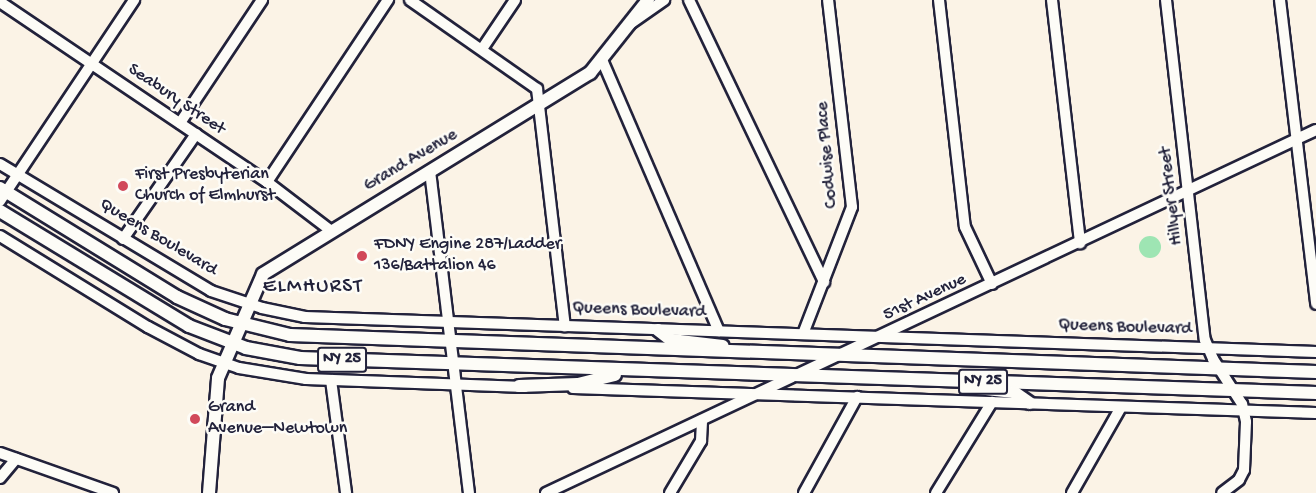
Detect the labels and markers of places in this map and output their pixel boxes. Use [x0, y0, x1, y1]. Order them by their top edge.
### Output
place label: First Presbyterian Church of Elmhurst [135, 165, 275, 207]
marker: First Presbyterian Church of Elmhurst [116, 179, 130, 193]
place label: FDNY Engine 287/Ladder 136/Battalion 46 [374, 235, 561, 278]
marker: FDNY Engine 287/Ladder 136/Battalion 46 [355, 249, 369, 263]
place label: Grand Avenue–Newtown [208, 398, 347, 440]
marker: Grand Avenue–Newtown [186, 410, 204, 428]

